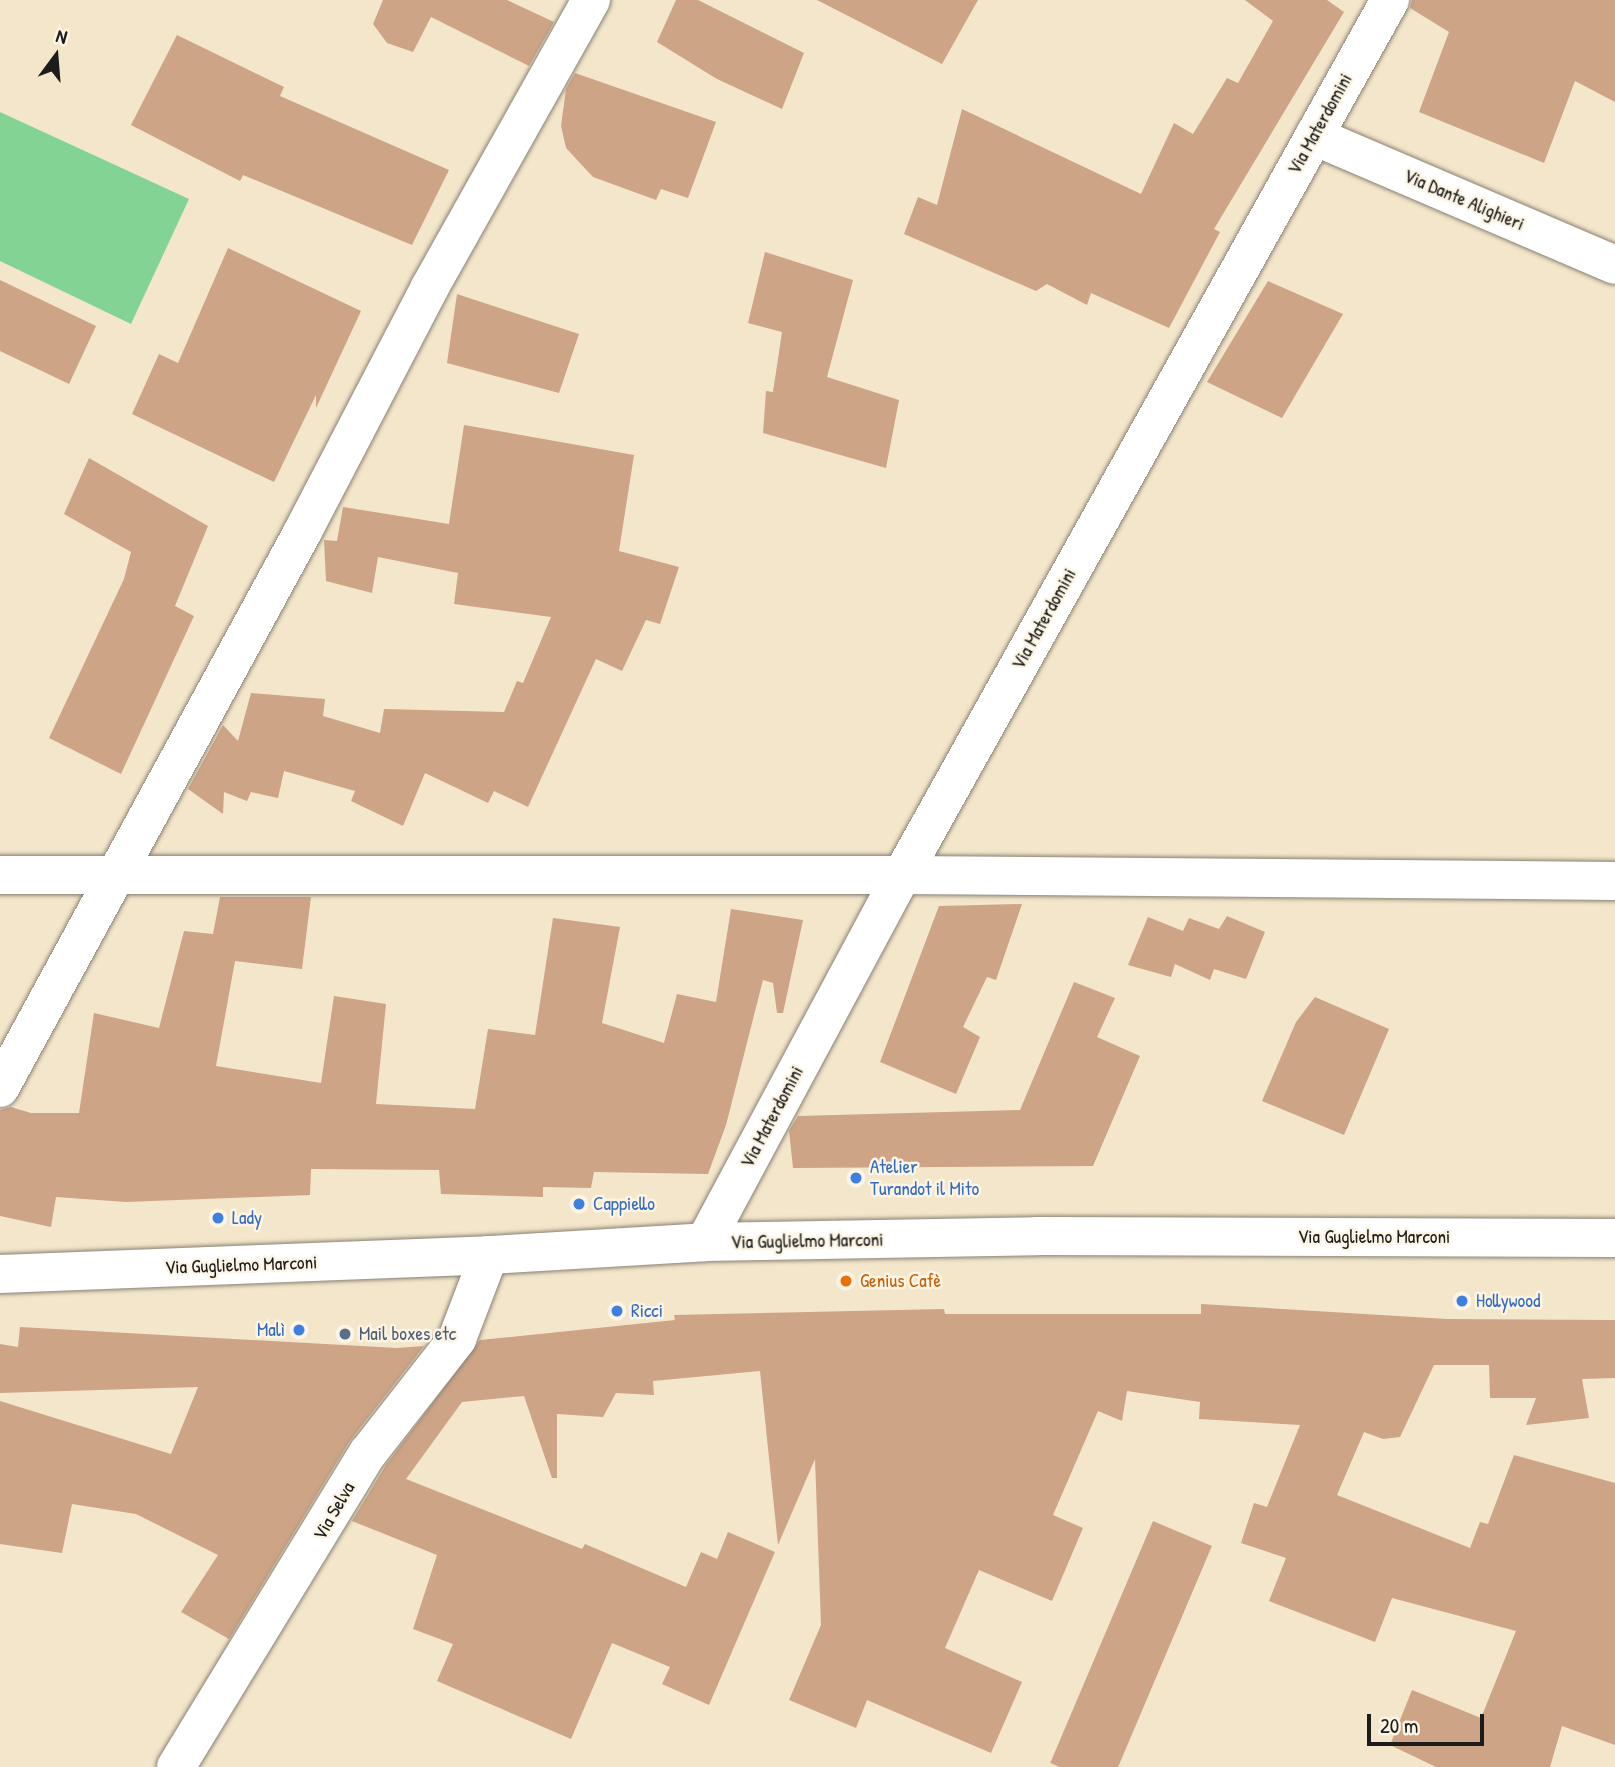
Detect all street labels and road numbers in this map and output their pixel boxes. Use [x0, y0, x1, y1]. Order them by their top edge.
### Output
street label: Via Materdomini [1283, 69, 1357, 179]
street label: Via Dante Alighieri [1400, 164, 1528, 236]
street label: Via Materdomini [1007, 564, 1081, 674]
street label: Via Materdomini [736, 1062, 808, 1172]
street label: Via Guglielmo Marconi [1298, 1226, 1450, 1248]
street label: Via Guglielmo Marconi [730, 1228, 884, 1254]
street label: Via Guglielmo Marconi [164, 1251, 318, 1279]
street label: Via Selva [308, 1478, 360, 1544]

